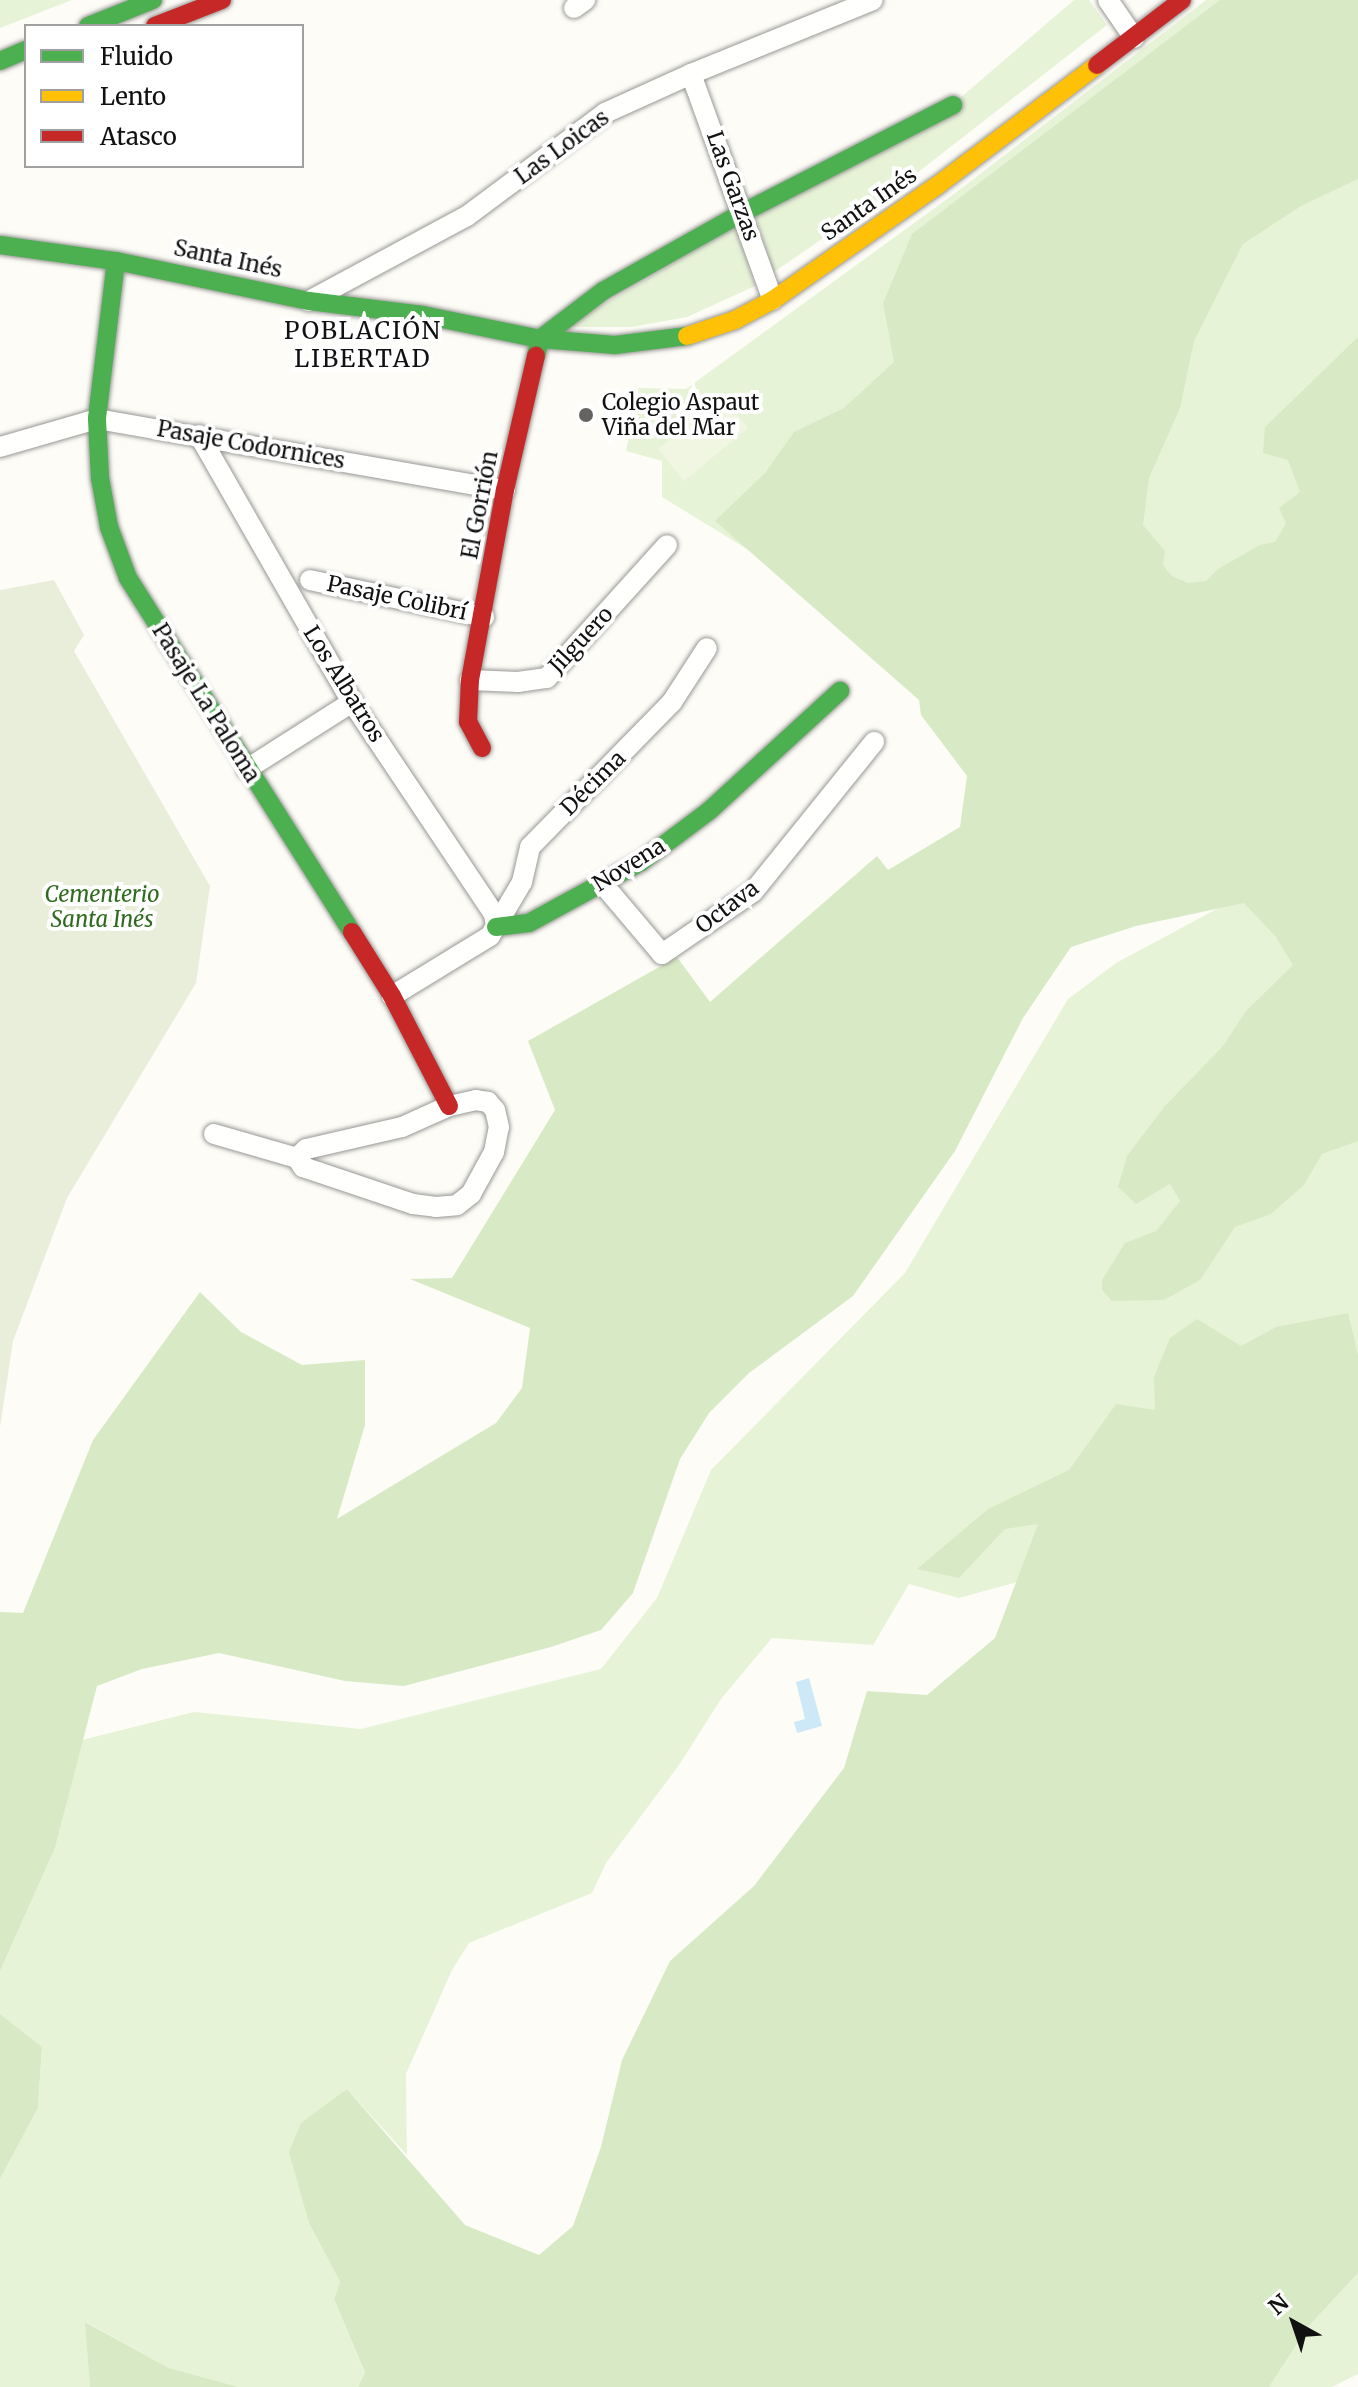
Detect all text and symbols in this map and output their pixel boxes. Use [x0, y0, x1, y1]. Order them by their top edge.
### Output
legend [24, 24, 304, 168]
text: Fluido [100, 41, 173, 72]
text: Lento [100, 81, 166, 112]
street label: Las Loicas [510, 104, 614, 190]
text: Atasco [100, 121, 177, 152]
street label: Las Garzas [701, 127, 765, 245]
street label: Santa Inés [816, 162, 922, 246]
street label: Santa Inés [171, 235, 285, 283]
district label: POBLACIÓN LIBERTAD [284, 317, 442, 373]
place label: Colegio Aspaut Viña del Mar [602, 389, 759, 440]
marker: Colegio Aspaut Viña del Mar [577, 406, 595, 424]
street label: Pasaje Codornices [155, 415, 347, 475]
street label: El Gorrión [457, 449, 503, 561]
street label: Pasaje Colibrí [325, 570, 469, 626]
street label: Jilguero [543, 601, 619, 679]
street label: Pasaje La Paloma [147, 619, 265, 787]
street label: Los Albatros [298, 621, 390, 747]
street label: Décima [555, 745, 631, 821]
street label: Novena [588, 833, 670, 897]
street label: Octava [690, 875, 764, 939]
park label: Cementerio Santa Inés [45, 881, 159, 932]
north arrow [1254, 2283, 1334, 2363]
text: N [1263, 2288, 1294, 2321]

